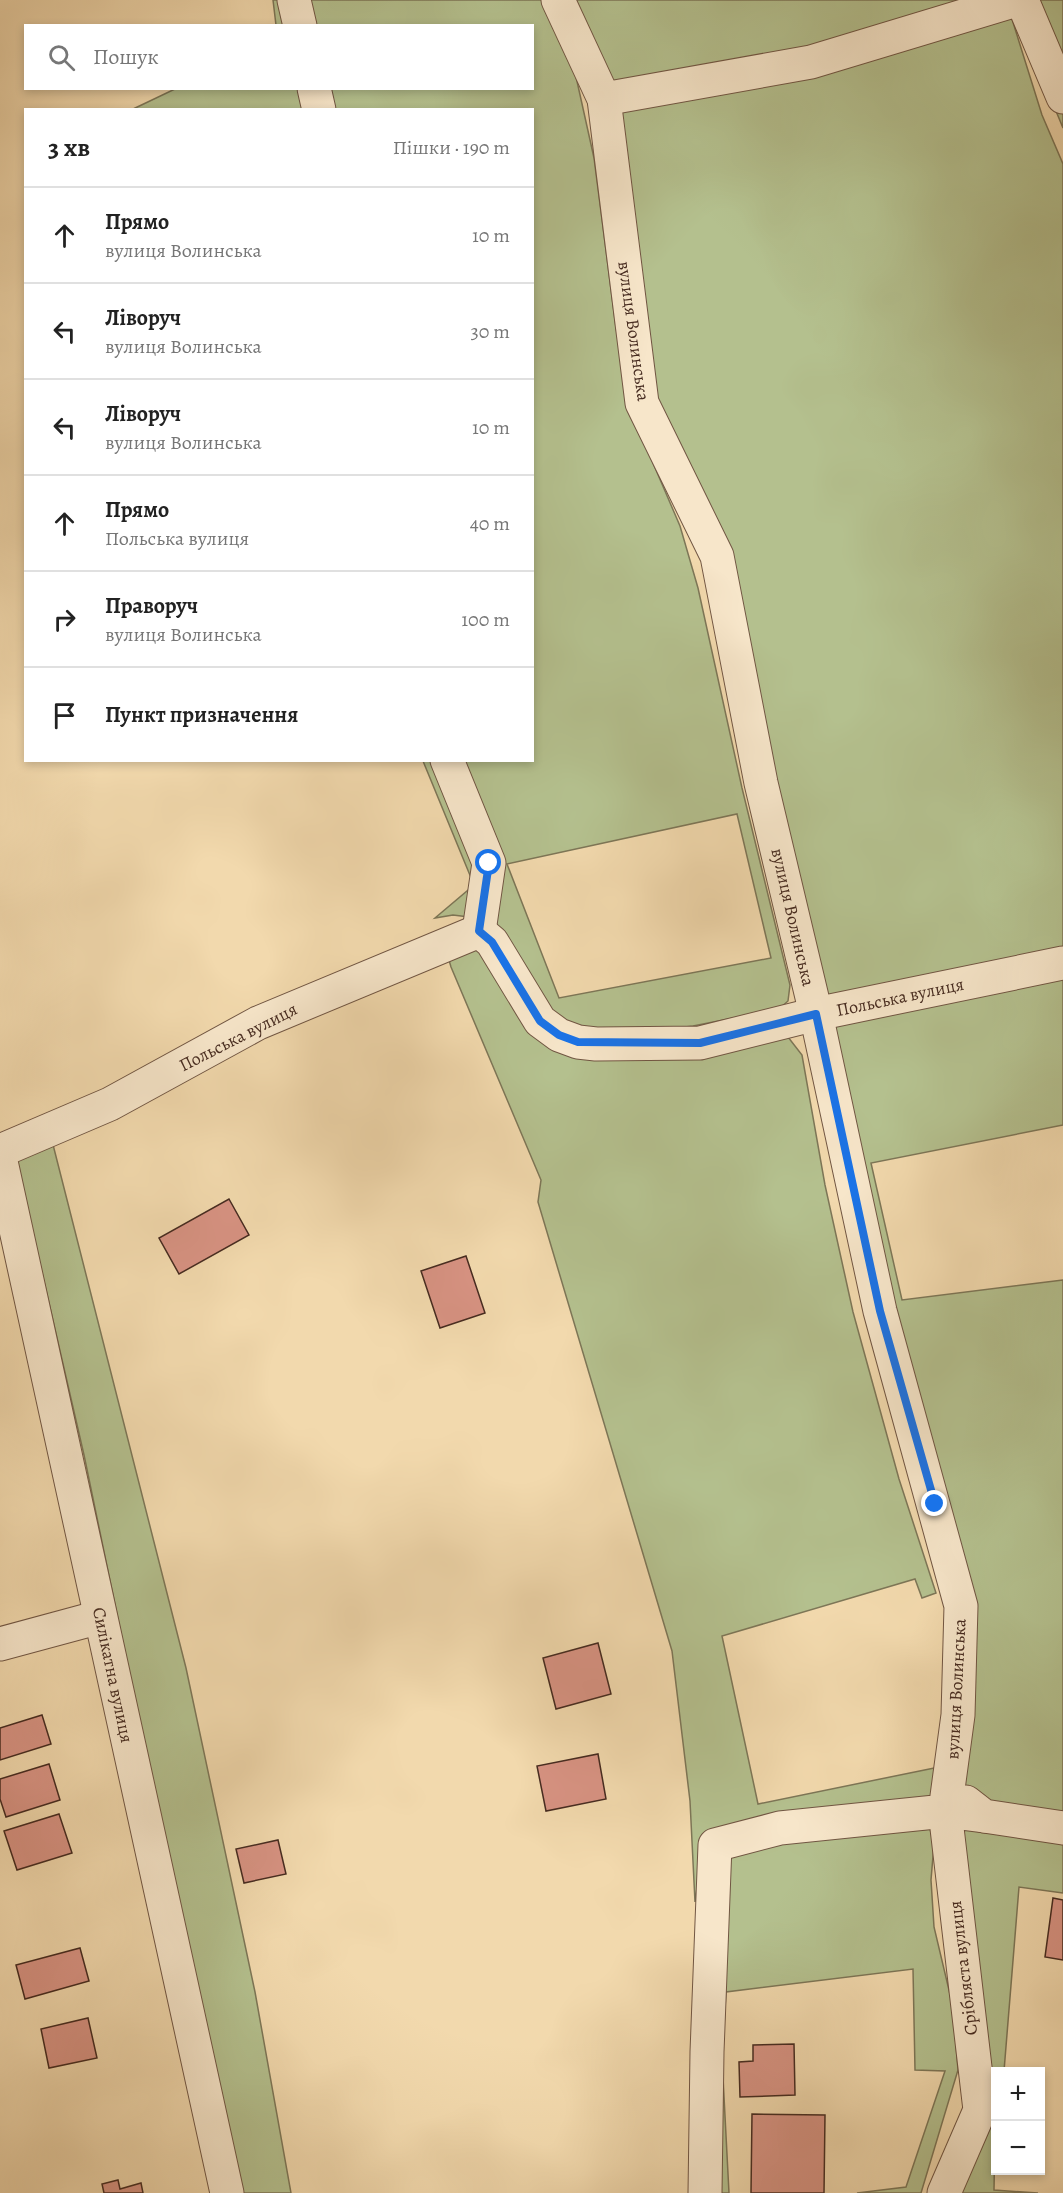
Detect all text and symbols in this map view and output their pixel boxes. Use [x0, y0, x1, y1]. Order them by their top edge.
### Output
search box [24, 24, 534, 90]
icon: search [45, 41, 78, 74]
text: Пошук [93, 42, 159, 72]
text: 3 хв [48, 130, 90, 165]
text: Пішки · 190 m [393, 134, 510, 161]
text: Прямо [105, 207, 169, 237]
icon: ahead [48, 219, 81, 252]
text: 10 m [472, 222, 510, 249]
text: вулиця Волинська [105, 237, 262, 264]
street label: вулиця Волинська [612, 259, 656, 403]
text: Ліворуч [105, 303, 181, 333]
icon: left [48, 315, 81, 348]
text: 30 m [470, 318, 510, 345]
text: вулиця Волинська [105, 333, 262, 360]
text: Ліворуч [105, 399, 181, 429]
icon: left [48, 411, 81, 444]
text: 10 m [472, 414, 510, 441]
text: вулиця Волинська [105, 429, 262, 456]
text: Прямо [105, 495, 169, 525]
icon: ahead [48, 507, 81, 540]
text: 40 m [470, 510, 510, 537]
text: Польська вулиця [105, 525, 249, 552]
text: Праворуч [105, 591, 198, 621]
icon: right [48, 603, 81, 636]
text: 100 m [461, 606, 510, 633]
text: вулиця Волинська [105, 621, 262, 648]
icon: arrive [48, 699, 81, 732]
text: Пункт призначення [105, 700, 298, 730]
street label: вулиця Волинська [765, 846, 821, 989]
route start [475, 849, 501, 875]
street label: Польська вулиця [834, 972, 966, 1022]
street label: Польська вулиця [175, 997, 301, 1077]
route end [921, 1490, 947, 1516]
street label: Силікатна вулиця [87, 1605, 139, 1745]
street label: вулиця Волинська [940, 1617, 972, 1760]
street label: Срібляста вулиця [943, 1899, 983, 2037]
map controls [991, 2067, 1045, 2175]
button: + [991, 2067, 1045, 2121]
button: − [991, 2121, 1045, 2175]

